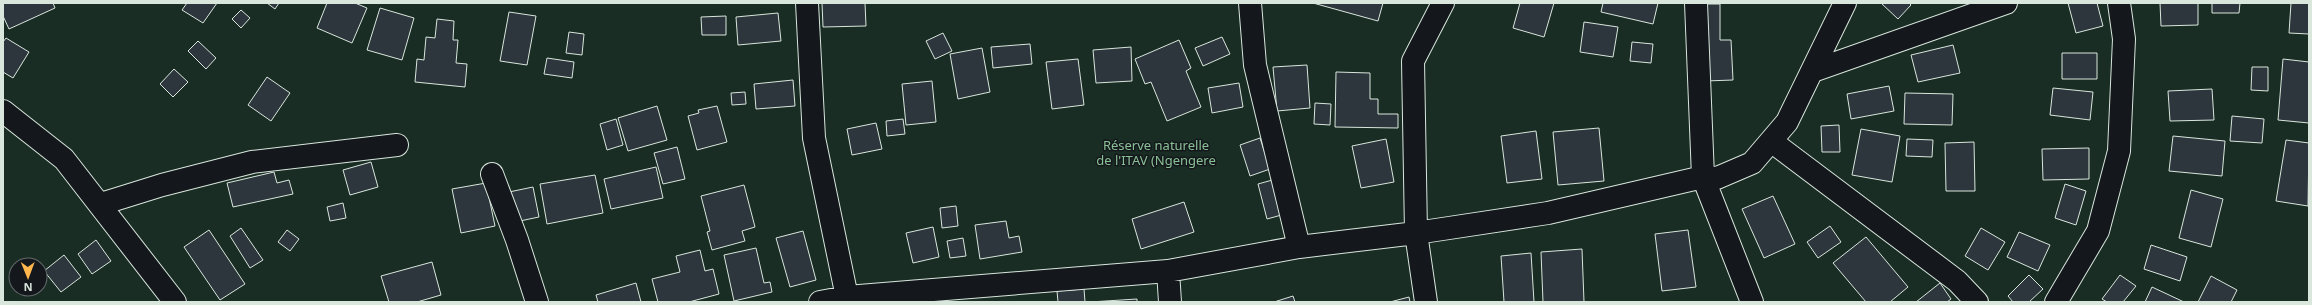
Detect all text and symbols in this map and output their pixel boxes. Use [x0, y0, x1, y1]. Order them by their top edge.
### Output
park label: Réserve naturelle de l'ITAV (Ngengere [1096, 136, 1216, 169]
north arrow [8, 257, 48, 297]
text: N [24, 280, 33, 295]

